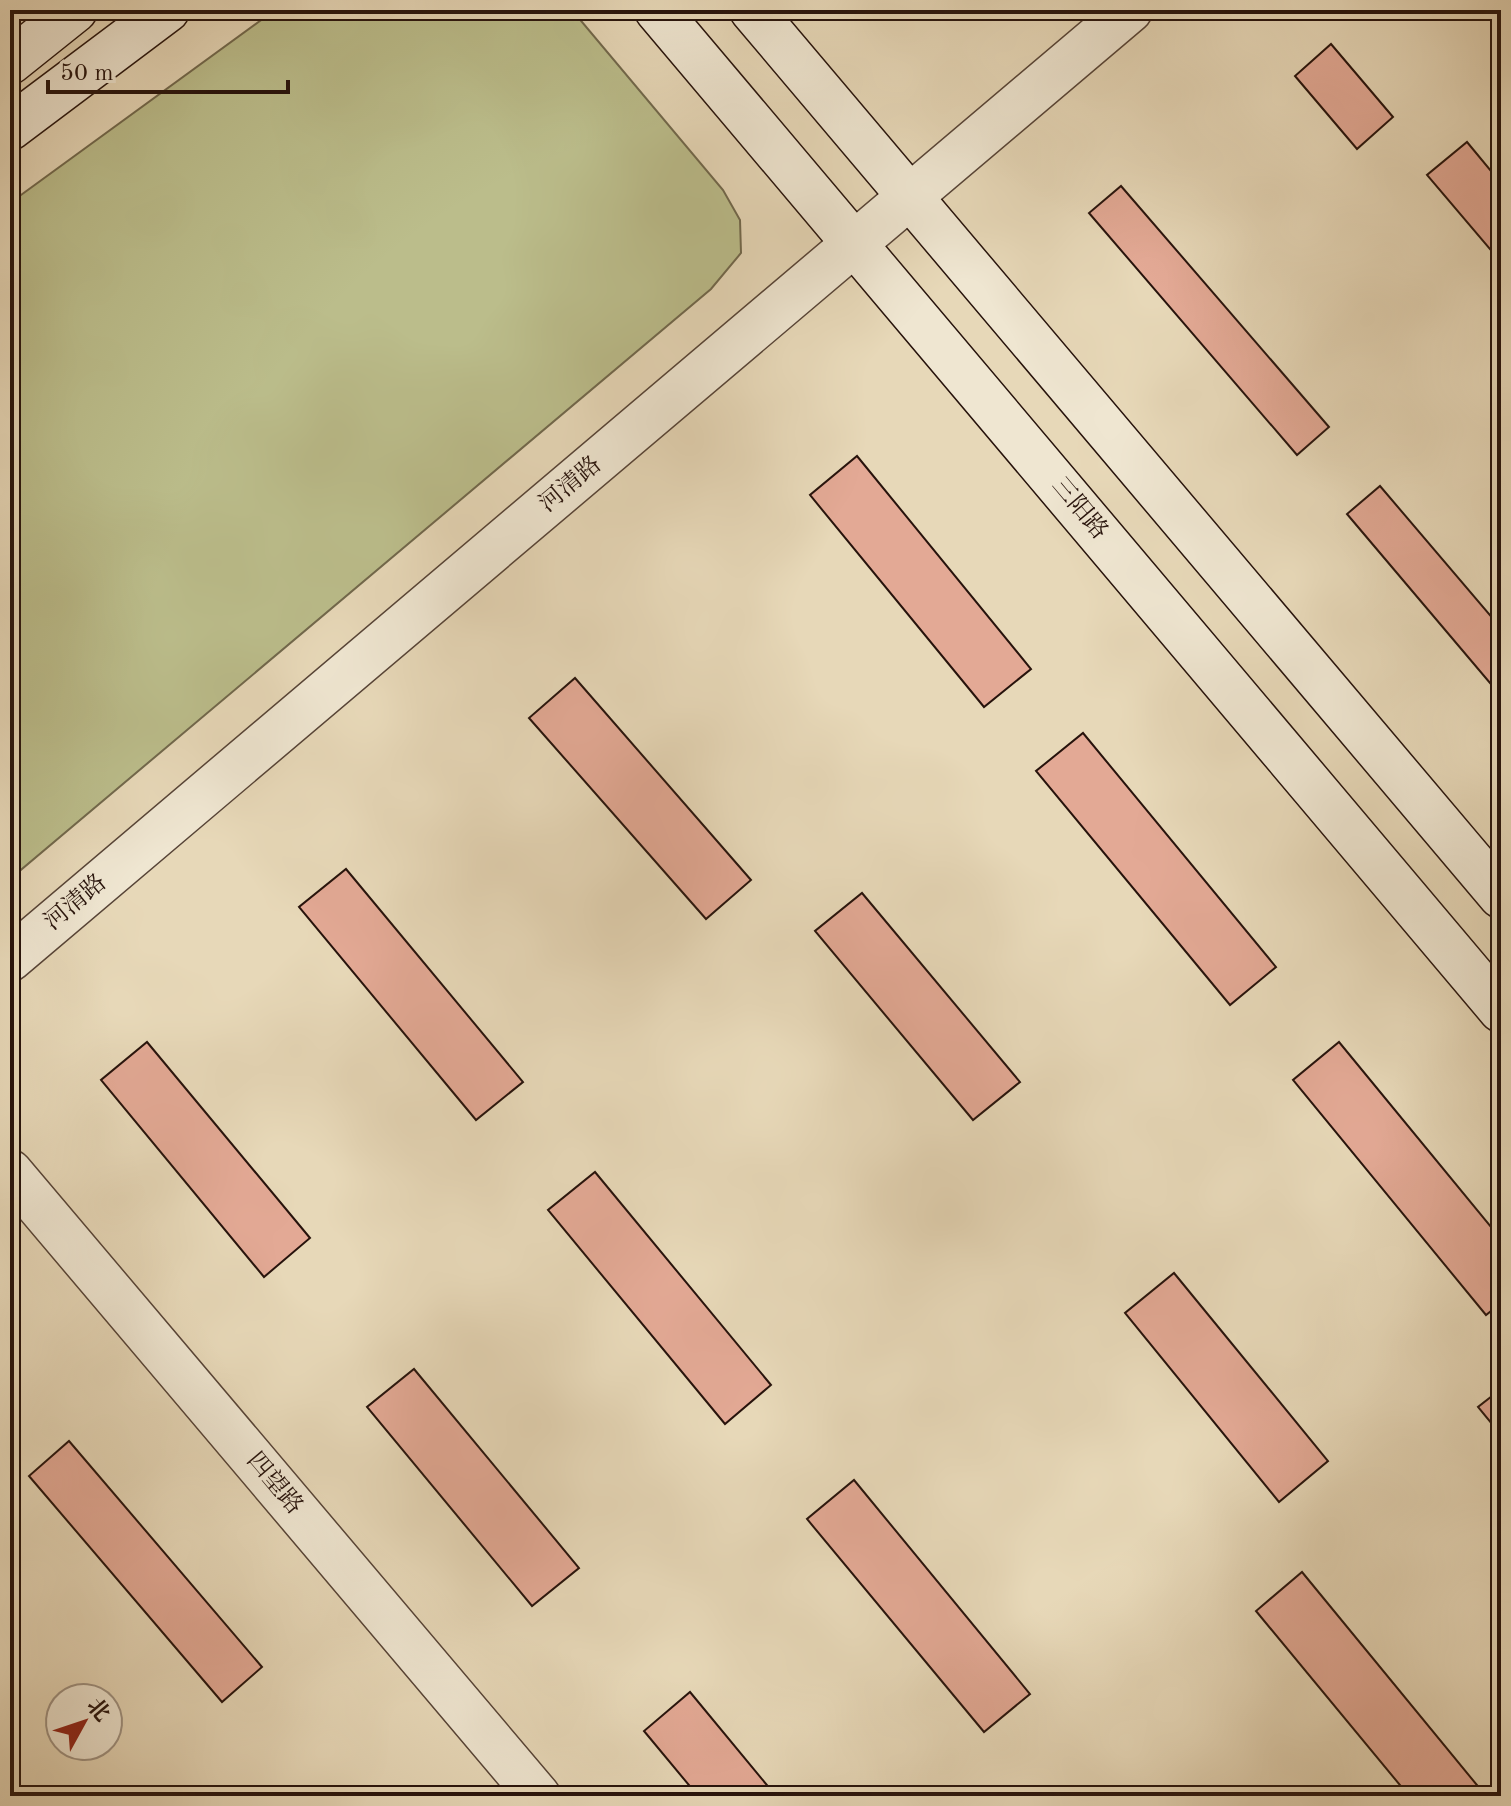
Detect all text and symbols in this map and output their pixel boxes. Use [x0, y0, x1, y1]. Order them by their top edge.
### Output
scale bar [48, 44, 288, 94]
text: 50 m [60, 62, 114, 86]
street label: 河清路 [534, 450, 606, 517]
street label: 三阳路 [1047, 472, 1114, 544]
street label: 河清路 [39, 868, 111, 935]
street label: 四望路 [242, 1447, 309, 1519]
north arrow [44, 1682, 124, 1762]
text: 北 [82, 1694, 114, 1726]

